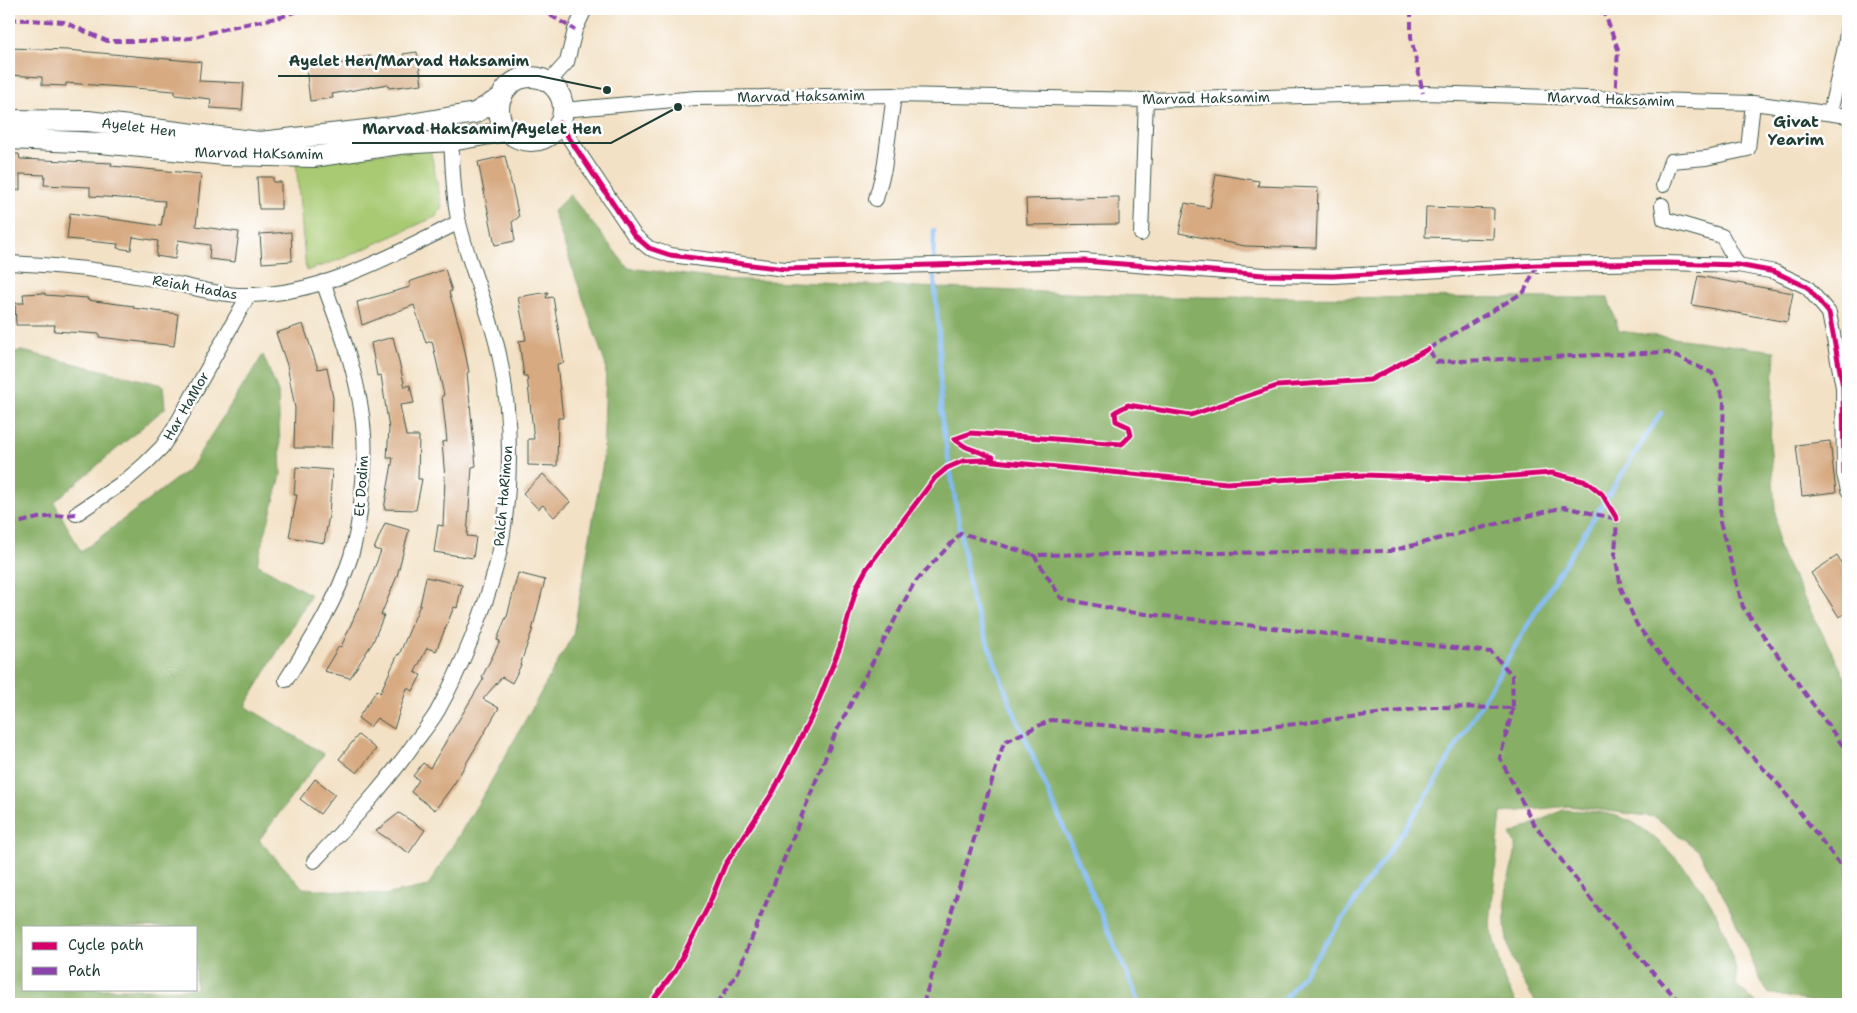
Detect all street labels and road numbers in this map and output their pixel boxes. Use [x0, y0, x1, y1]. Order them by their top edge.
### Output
street label: Marvad Haksamim [737, 86, 865, 106]
street label: Marvad Haksamim [1142, 88, 1270, 108]
street label: Marvad Haksamim [1547, 88, 1675, 110]
street label: Ayelet Hen [101, 113, 178, 141]
street label: Marvad HaKsamim [194, 143, 324, 163]
street label: Reiah Hadas [151, 271, 239, 303]
street label: Har HaMor [159, 368, 213, 444]
street label: Palch HaRimon [490, 444, 516, 547]
street label: Et Dodim [350, 455, 372, 517]

